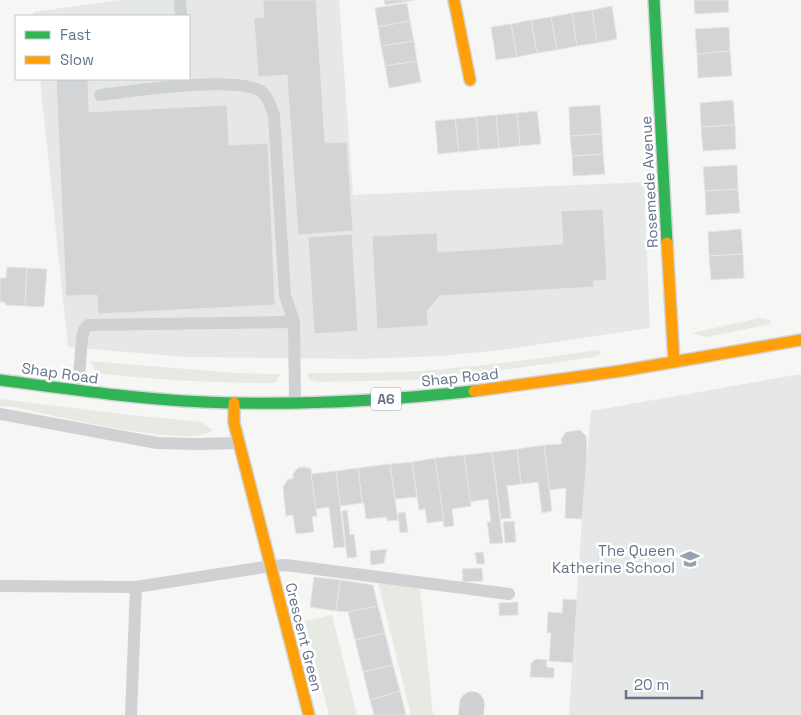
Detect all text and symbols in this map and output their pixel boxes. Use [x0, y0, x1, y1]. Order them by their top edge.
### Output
legend [15, 15, 190, 80]
text: Fast [60, 25, 91, 44]
text: Slow [60, 50, 94, 69]
street label: Rosemede Avenue [636, 115, 662, 249]
street label: Shap Road [20, 358, 100, 388]
street label: Shap Road [421, 364, 499, 390]
road number: A6 [371, 388, 401, 410]
place label: The Queen Katherine School [552, 541, 675, 577]
school or university icon: The Queen Katherine School [679, 548, 701, 570]
street label: Crescent Green [281, 581, 327, 693]
scale bar [626, 668, 702, 700]
text: 20 m [634, 675, 669, 694]

